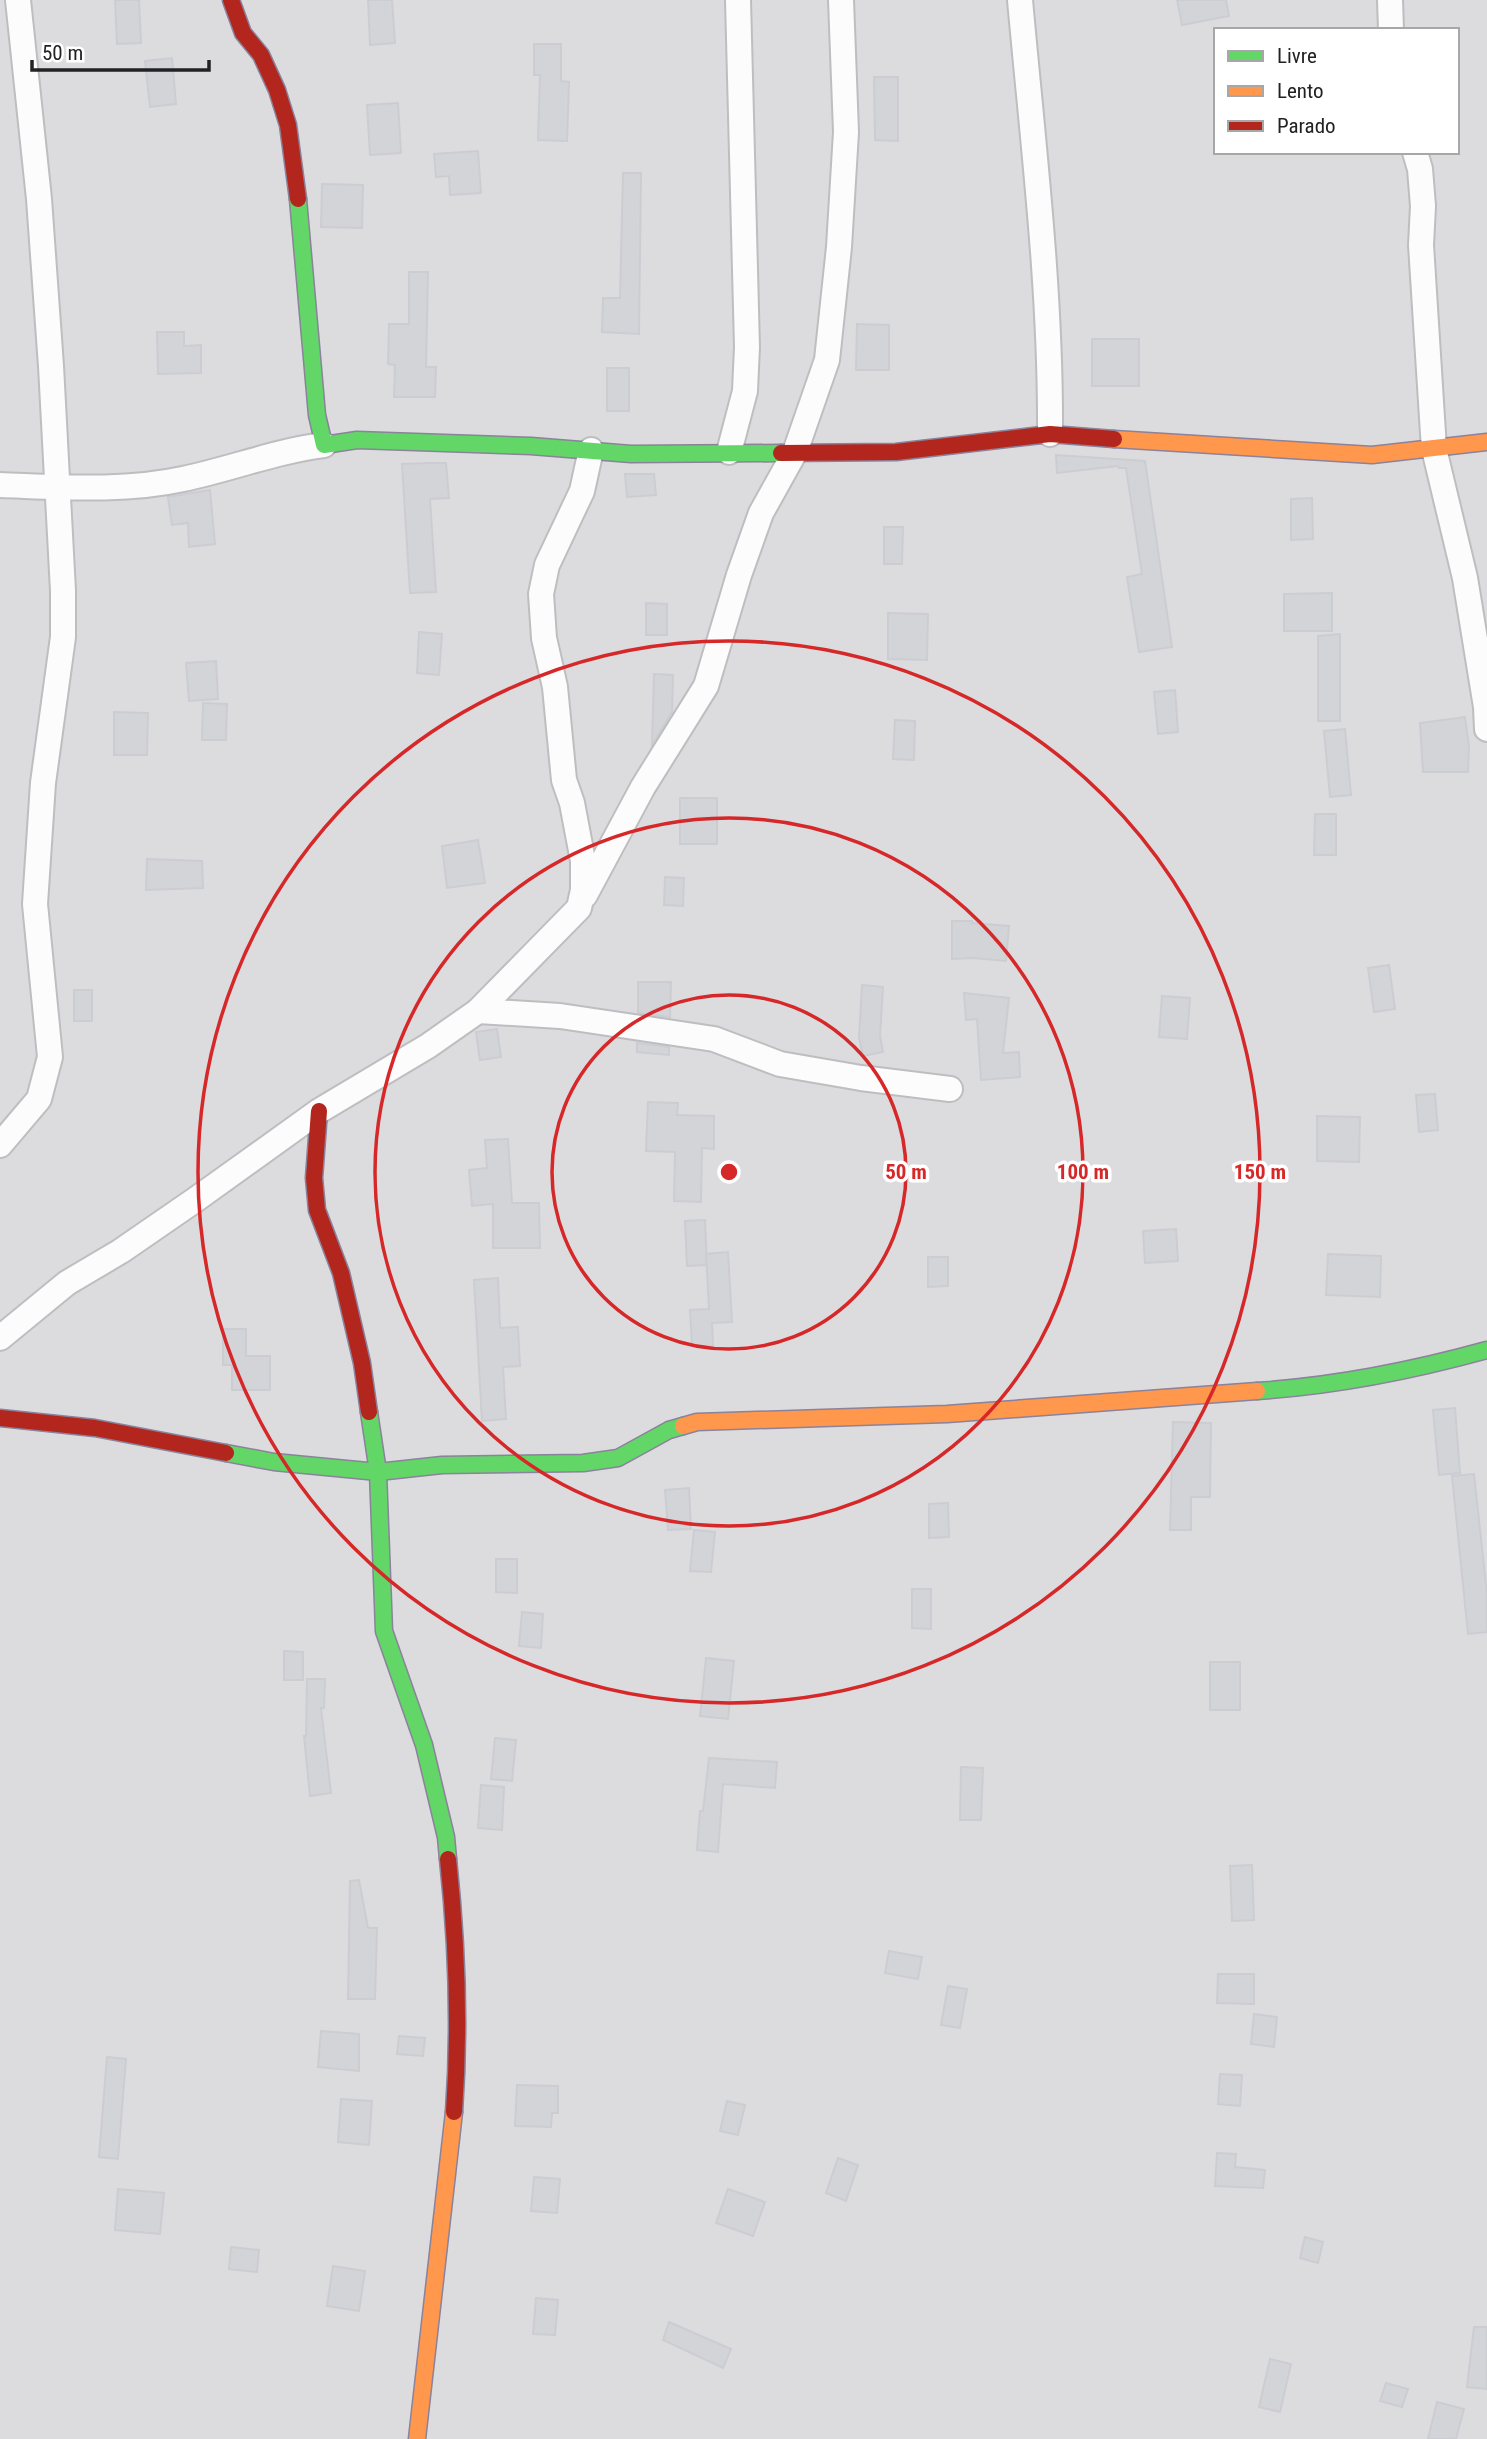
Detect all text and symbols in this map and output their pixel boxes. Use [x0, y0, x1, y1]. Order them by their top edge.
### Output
scale bar [32, 28, 208, 72]
legend [1214, 28, 1459, 154]
text: 50 m [42, 41, 83, 65]
text: Livre [1277, 44, 1317, 68]
text: Lento [1277, 79, 1324, 103]
text: Parado [1277, 114, 1336, 138]
centre of rings [717, 1160, 741, 1184]
text: 50 m [885, 1160, 927, 1184]
text: 100 m [1057, 1160, 1109, 1184]
text: 150 m [1234, 1160, 1286, 1184]

